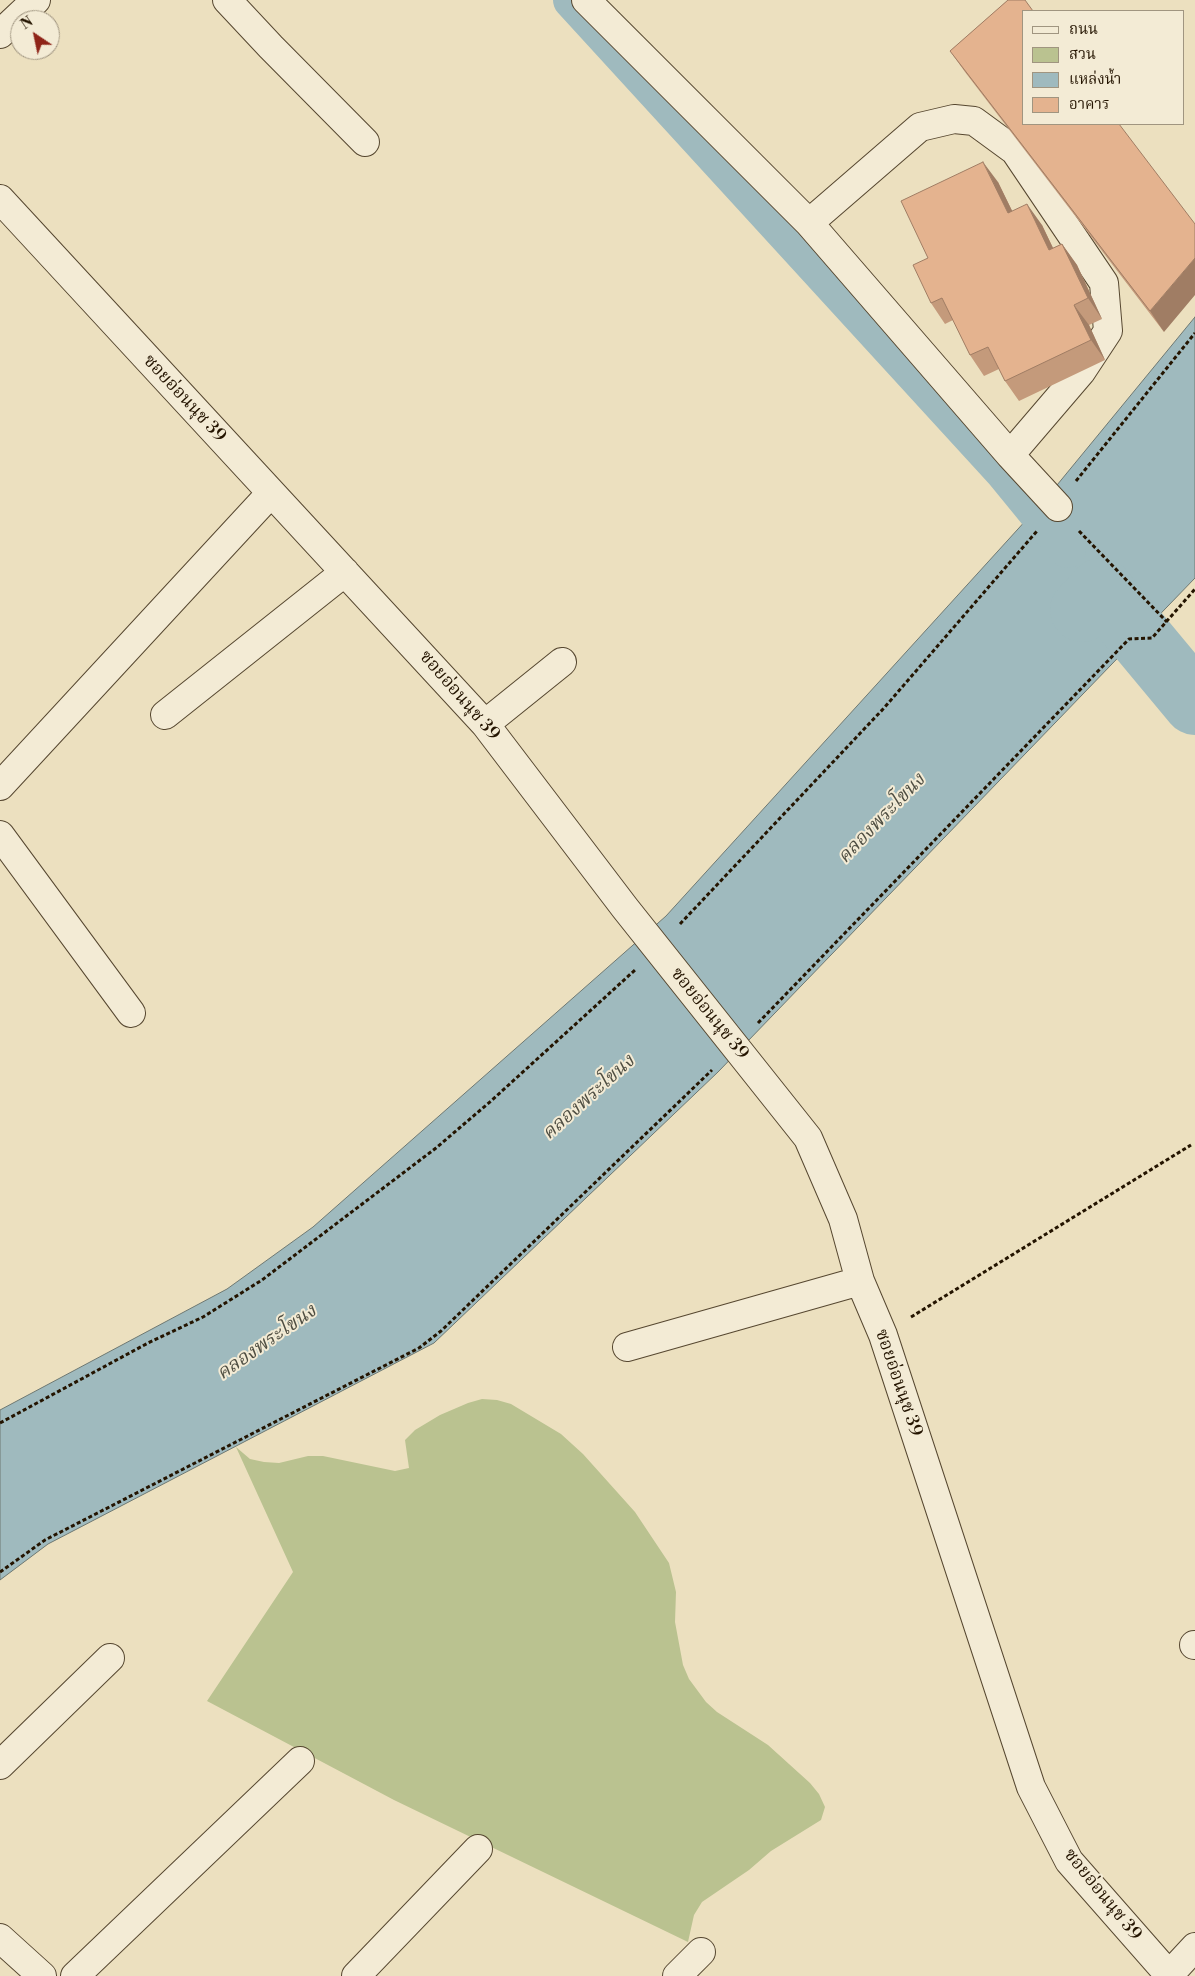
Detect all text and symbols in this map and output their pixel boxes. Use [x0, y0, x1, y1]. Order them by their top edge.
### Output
north arrow [10, 10, 60, 60]
legend [1022, 10, 1185, 125]
text: N [18, 13, 37, 34]
text: ถนน [1069, 20, 1098, 39]
text: สวน [1069, 45, 1096, 64]
text: แหล่งน้ำ [1069, 70, 1121, 89]
text: อาคาร [1069, 95, 1109, 114]
street label: ซอยอ่อนนุช 39 [138, 351, 230, 447]
street label: ซอยอ่อนนุช 39 [414, 647, 504, 745]
water label: คลองพระโขนง [833, 769, 931, 869]
street label: ซอยอ่อนนุช 39 [665, 964, 753, 1064]
water label: คลองพระโขนง [538, 1051, 640, 1145]
water label: คลองพระโขนง [213, 1300, 321, 1386]
street label: ซอยอ่อนนุช 39 [870, 1327, 926, 1439]
street label: ซอยอ่อนนุช 39 [1058, 1845, 1146, 1945]

